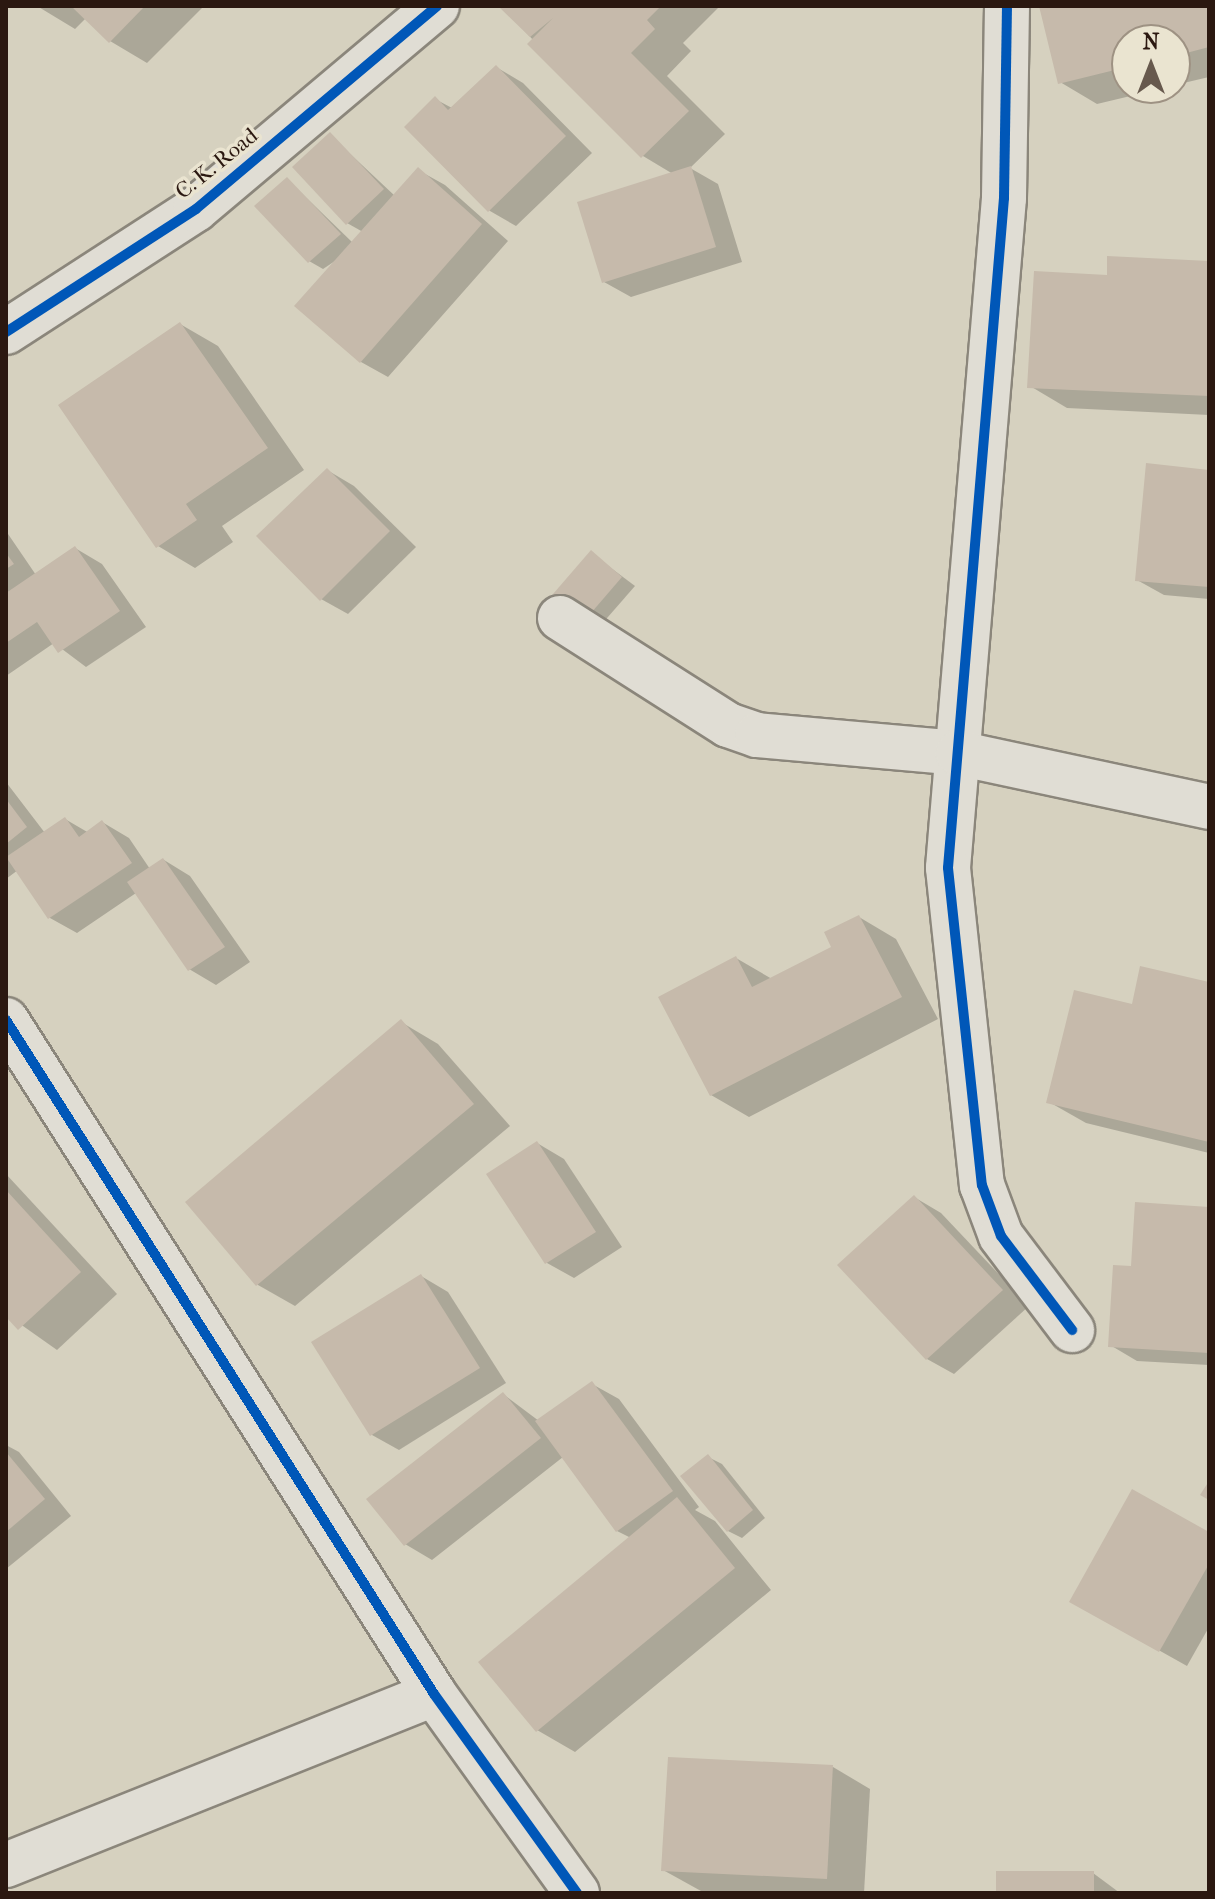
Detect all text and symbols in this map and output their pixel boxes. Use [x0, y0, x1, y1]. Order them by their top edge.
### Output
north arrow [1111, 24, 1191, 104]
text: N [1143, 29, 1159, 55]
street label: C. K. Road [171, 123, 263, 205]

